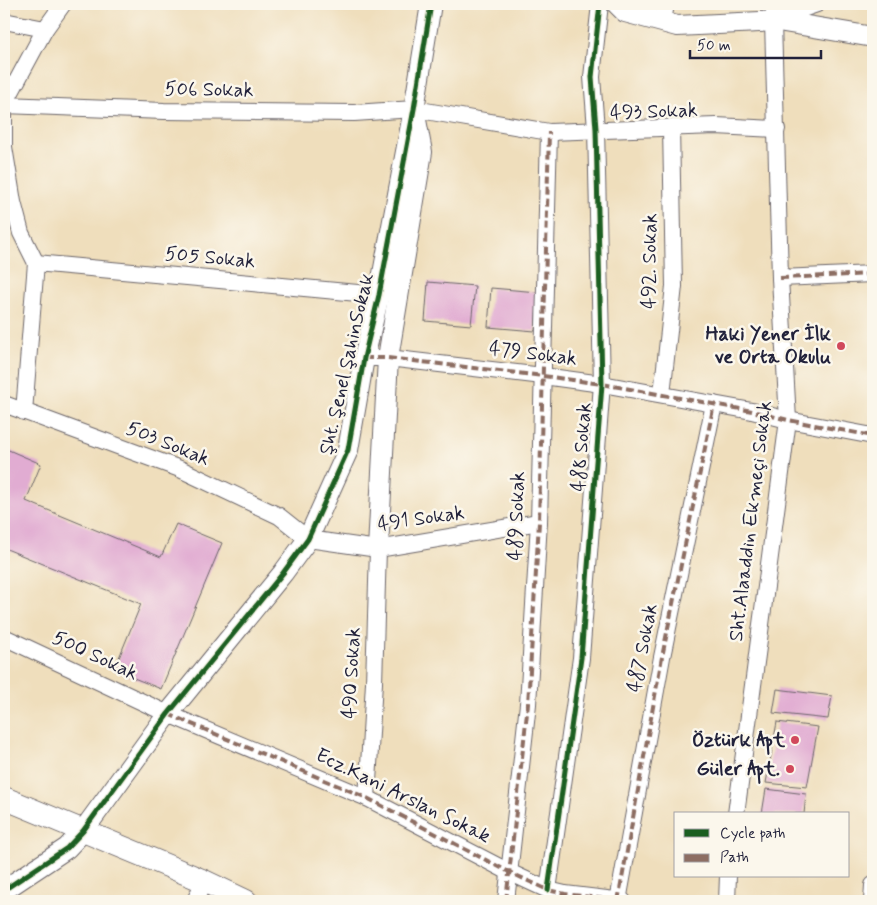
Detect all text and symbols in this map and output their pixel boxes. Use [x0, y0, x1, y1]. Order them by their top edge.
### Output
scale bar [690, 28, 821, 60]
text: 50 m [697, 36, 731, 56]
street label: 506 Sokak [164, 76, 254, 104]
street label: 493 Sokak [610, 97, 698, 127]
street label: 492. Sokak [636, 213, 664, 309]
street label: 505 Sokak [164, 241, 256, 275]
street label: Şht. Şenel ŞahinSokak [313, 270, 381, 458]
place label: Haki Yener İlk ve Orta Okulu [705, 321, 832, 371]
street label: 479 Sokak [488, 335, 578, 373]
marker: Haki Yener İlk ve Orta Okulu [835, 340, 847, 352]
street label: Sht.Alaaddin Ekmeçi Sokak [723, 399, 779, 643]
street label: 488 Sokak [565, 401, 599, 493]
street label: 503 Sokak [122, 415, 214, 473]
street label: 489 Sokak [502, 471, 532, 561]
street label: 491 Sokak [376, 500, 466, 538]
street label: 487 Sokak [621, 601, 665, 695]
street label: 500 Sokak [48, 624, 142, 688]
street label: 490 Sokak [336, 626, 368, 719]
place label: Öztürk Apt [692, 727, 786, 755]
marker: Öztürk Apt [789, 734, 801, 746]
street label: Ecz.Kani Arslan Sokak [311, 742, 495, 850]
place label: Güler Apt. [696, 756, 780, 784]
marker: Güler Apt. [784, 763, 796, 775]
legend [674, 812, 850, 878]
text: Cycle path [720, 824, 785, 844]
text: Path [720, 848, 749, 868]

